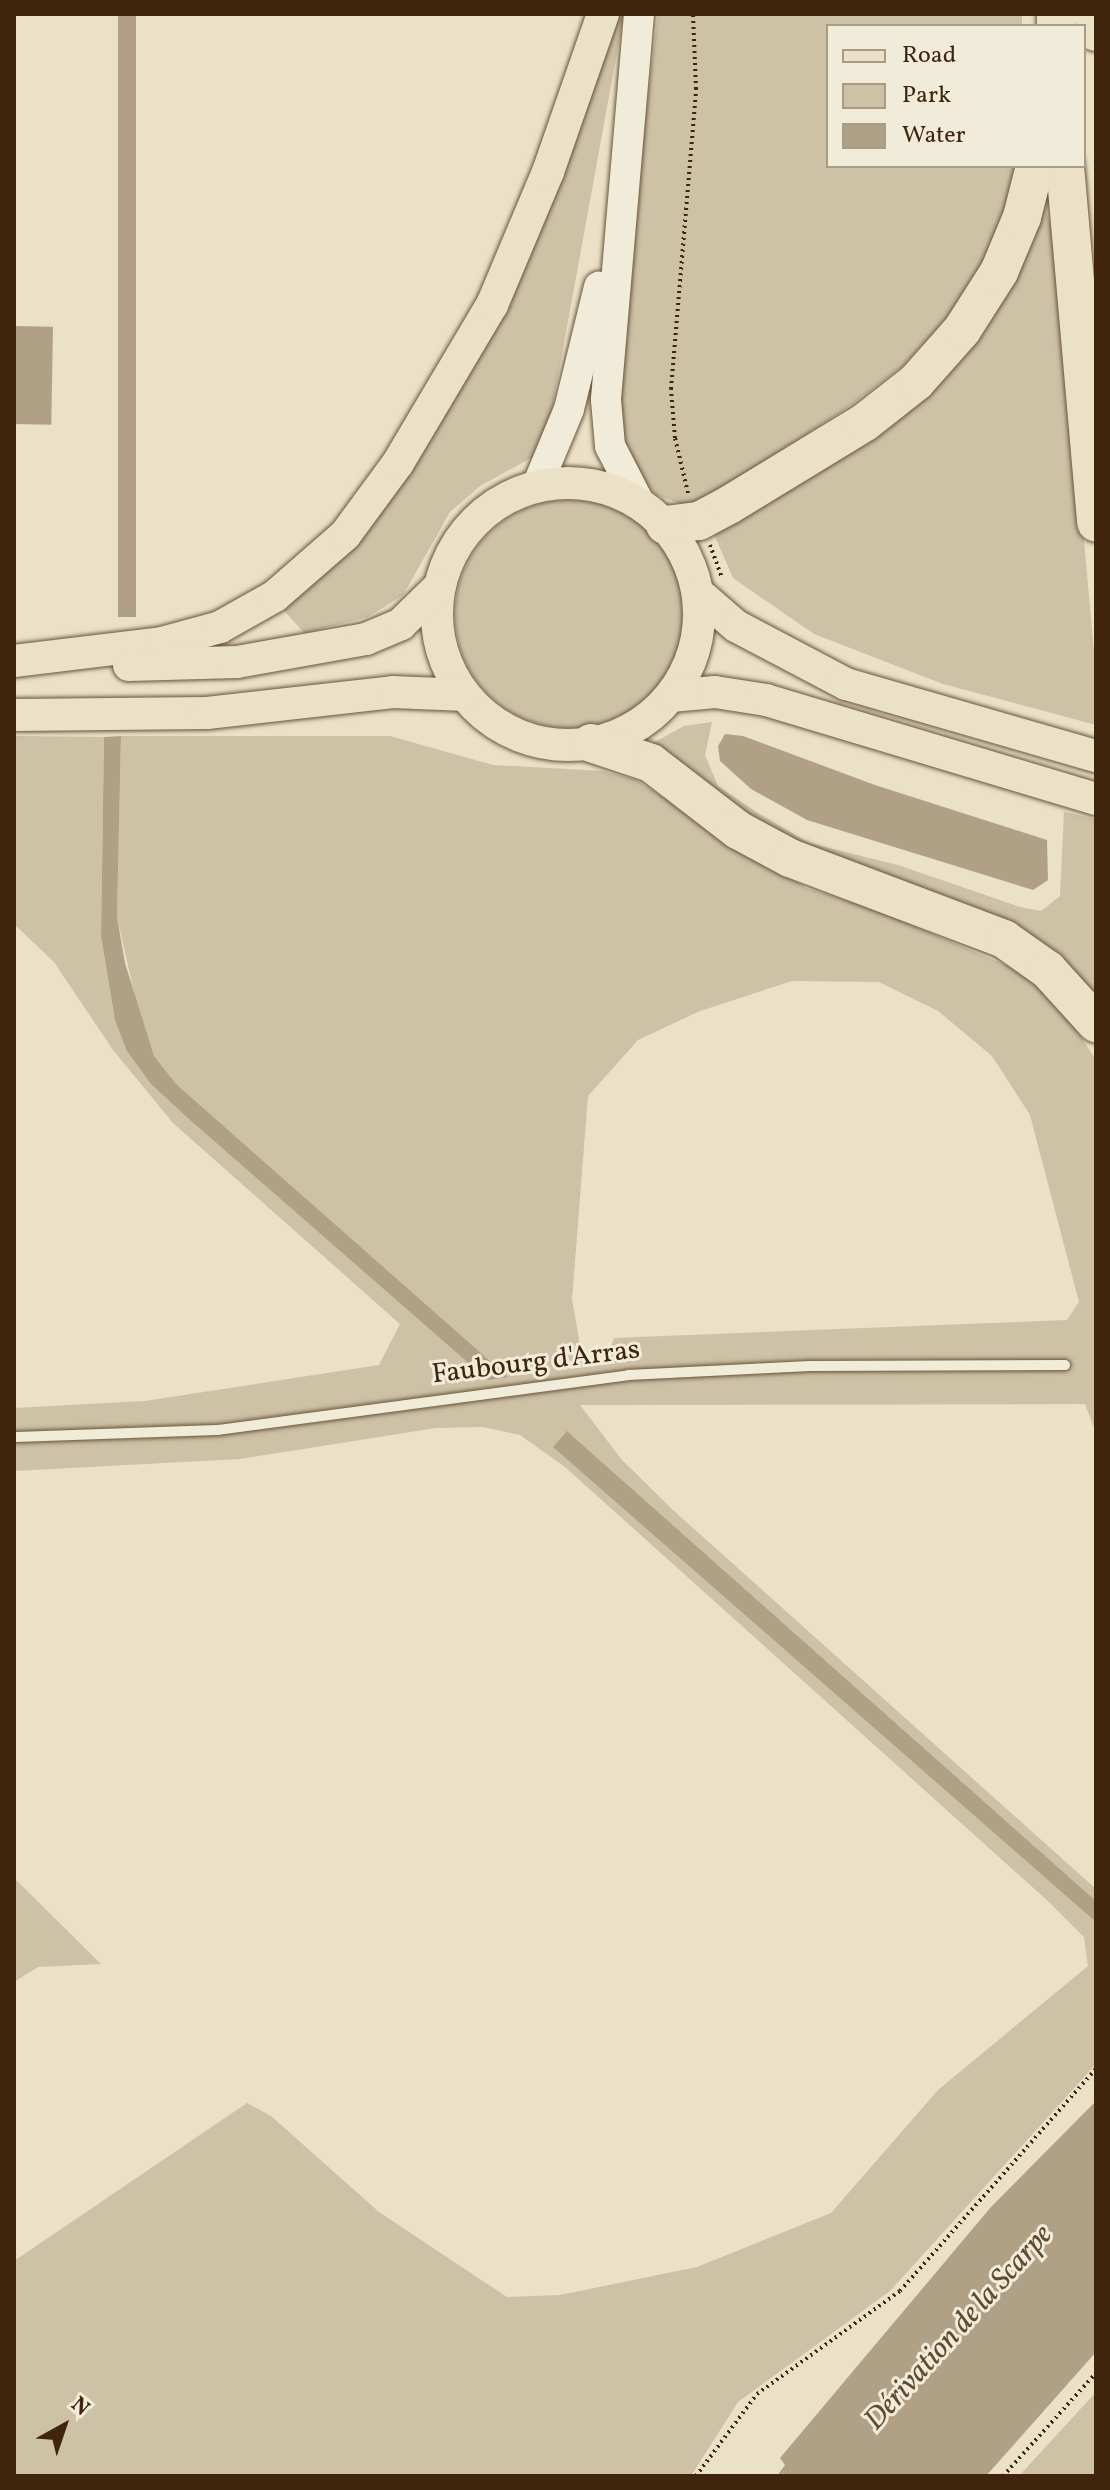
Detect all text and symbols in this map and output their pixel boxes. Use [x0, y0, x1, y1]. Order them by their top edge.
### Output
legend [826, 24, 1086, 168]
text: Road [902, 39, 956, 73]
text: Park [902, 79, 951, 113]
text: Water [902, 119, 966, 153]
street label: Faubourg d'Arras [430, 1334, 642, 1392]
water label: Dérivation de la Scarpe [857, 2218, 1061, 2438]
north arrow [24, 2386, 104, 2466]
text: N [64, 2390, 96, 2424]

